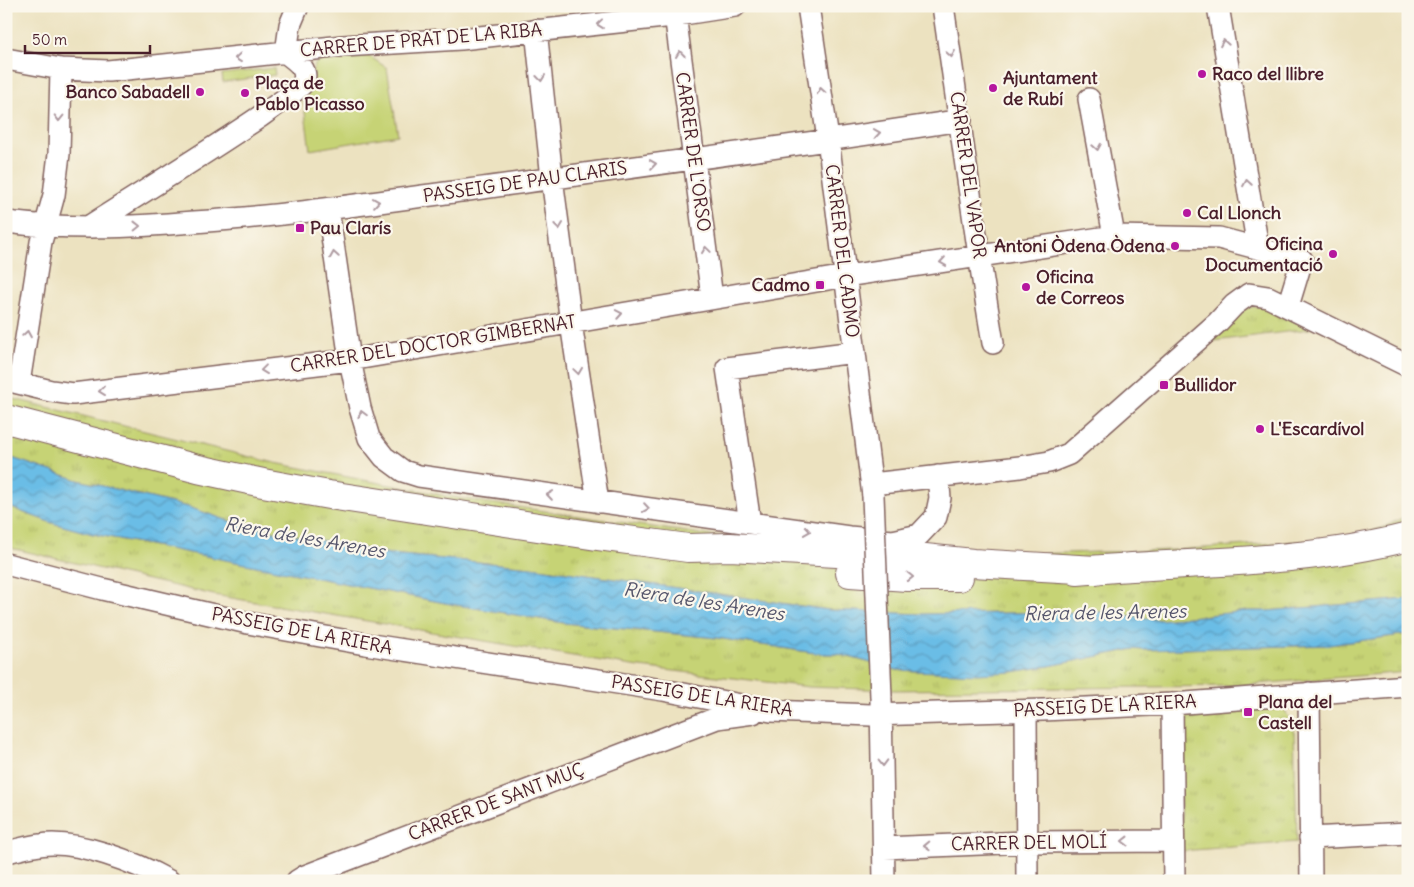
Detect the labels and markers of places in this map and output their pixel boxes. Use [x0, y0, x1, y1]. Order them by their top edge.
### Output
place label: Raco del llibre [1212, 62, 1324, 85]
place label: Ajuntament de Rubí [1003, 66, 1098, 110]
marker: Raco del llibre [1196, 68, 1208, 80]
place label: Plaça de Pablo Picasso [255, 71, 365, 115]
place label: Banco Sabadell [65, 80, 190, 103]
marker: Ajuntament de Rubí [987, 82, 999, 94]
marker: Banco Sabadell [194, 86, 206, 98]
marker: Plaça de Pablo Picasso [239, 87, 251, 99]
place label: Cal Llonch [1197, 201, 1282, 224]
marker: Cal Llonch [1181, 207, 1193, 219]
place label: Pau Clarís [310, 216, 391, 239]
marker: Pau Clarís [294, 222, 306, 234]
place label: Oficina Documentació [1205, 232, 1323, 276]
place label: Antoni Òdena Òdena [994, 234, 1165, 257]
marker: Antoni Òdena Òdena [1169, 240, 1181, 252]
marker: Oficina Documentació [1327, 248, 1339, 260]
place label: Oficina de Correos [1036, 265, 1124, 309]
place label: Cadmo [752, 273, 810, 296]
marker: Cadmo [814, 279, 826, 291]
marker: Oficina de Correos [1020, 281, 1032, 293]
place label: Bullidor [1174, 373, 1237, 396]
marker: Bullidor [1158, 379, 1170, 391]
place label: L'Escardívol [1270, 417, 1364, 440]
marker: L'Escardívol [1254, 423, 1266, 435]
place label: Plana del Castell [1258, 690, 1332, 734]
marker: Plana del Castell [1242, 706, 1254, 718]

